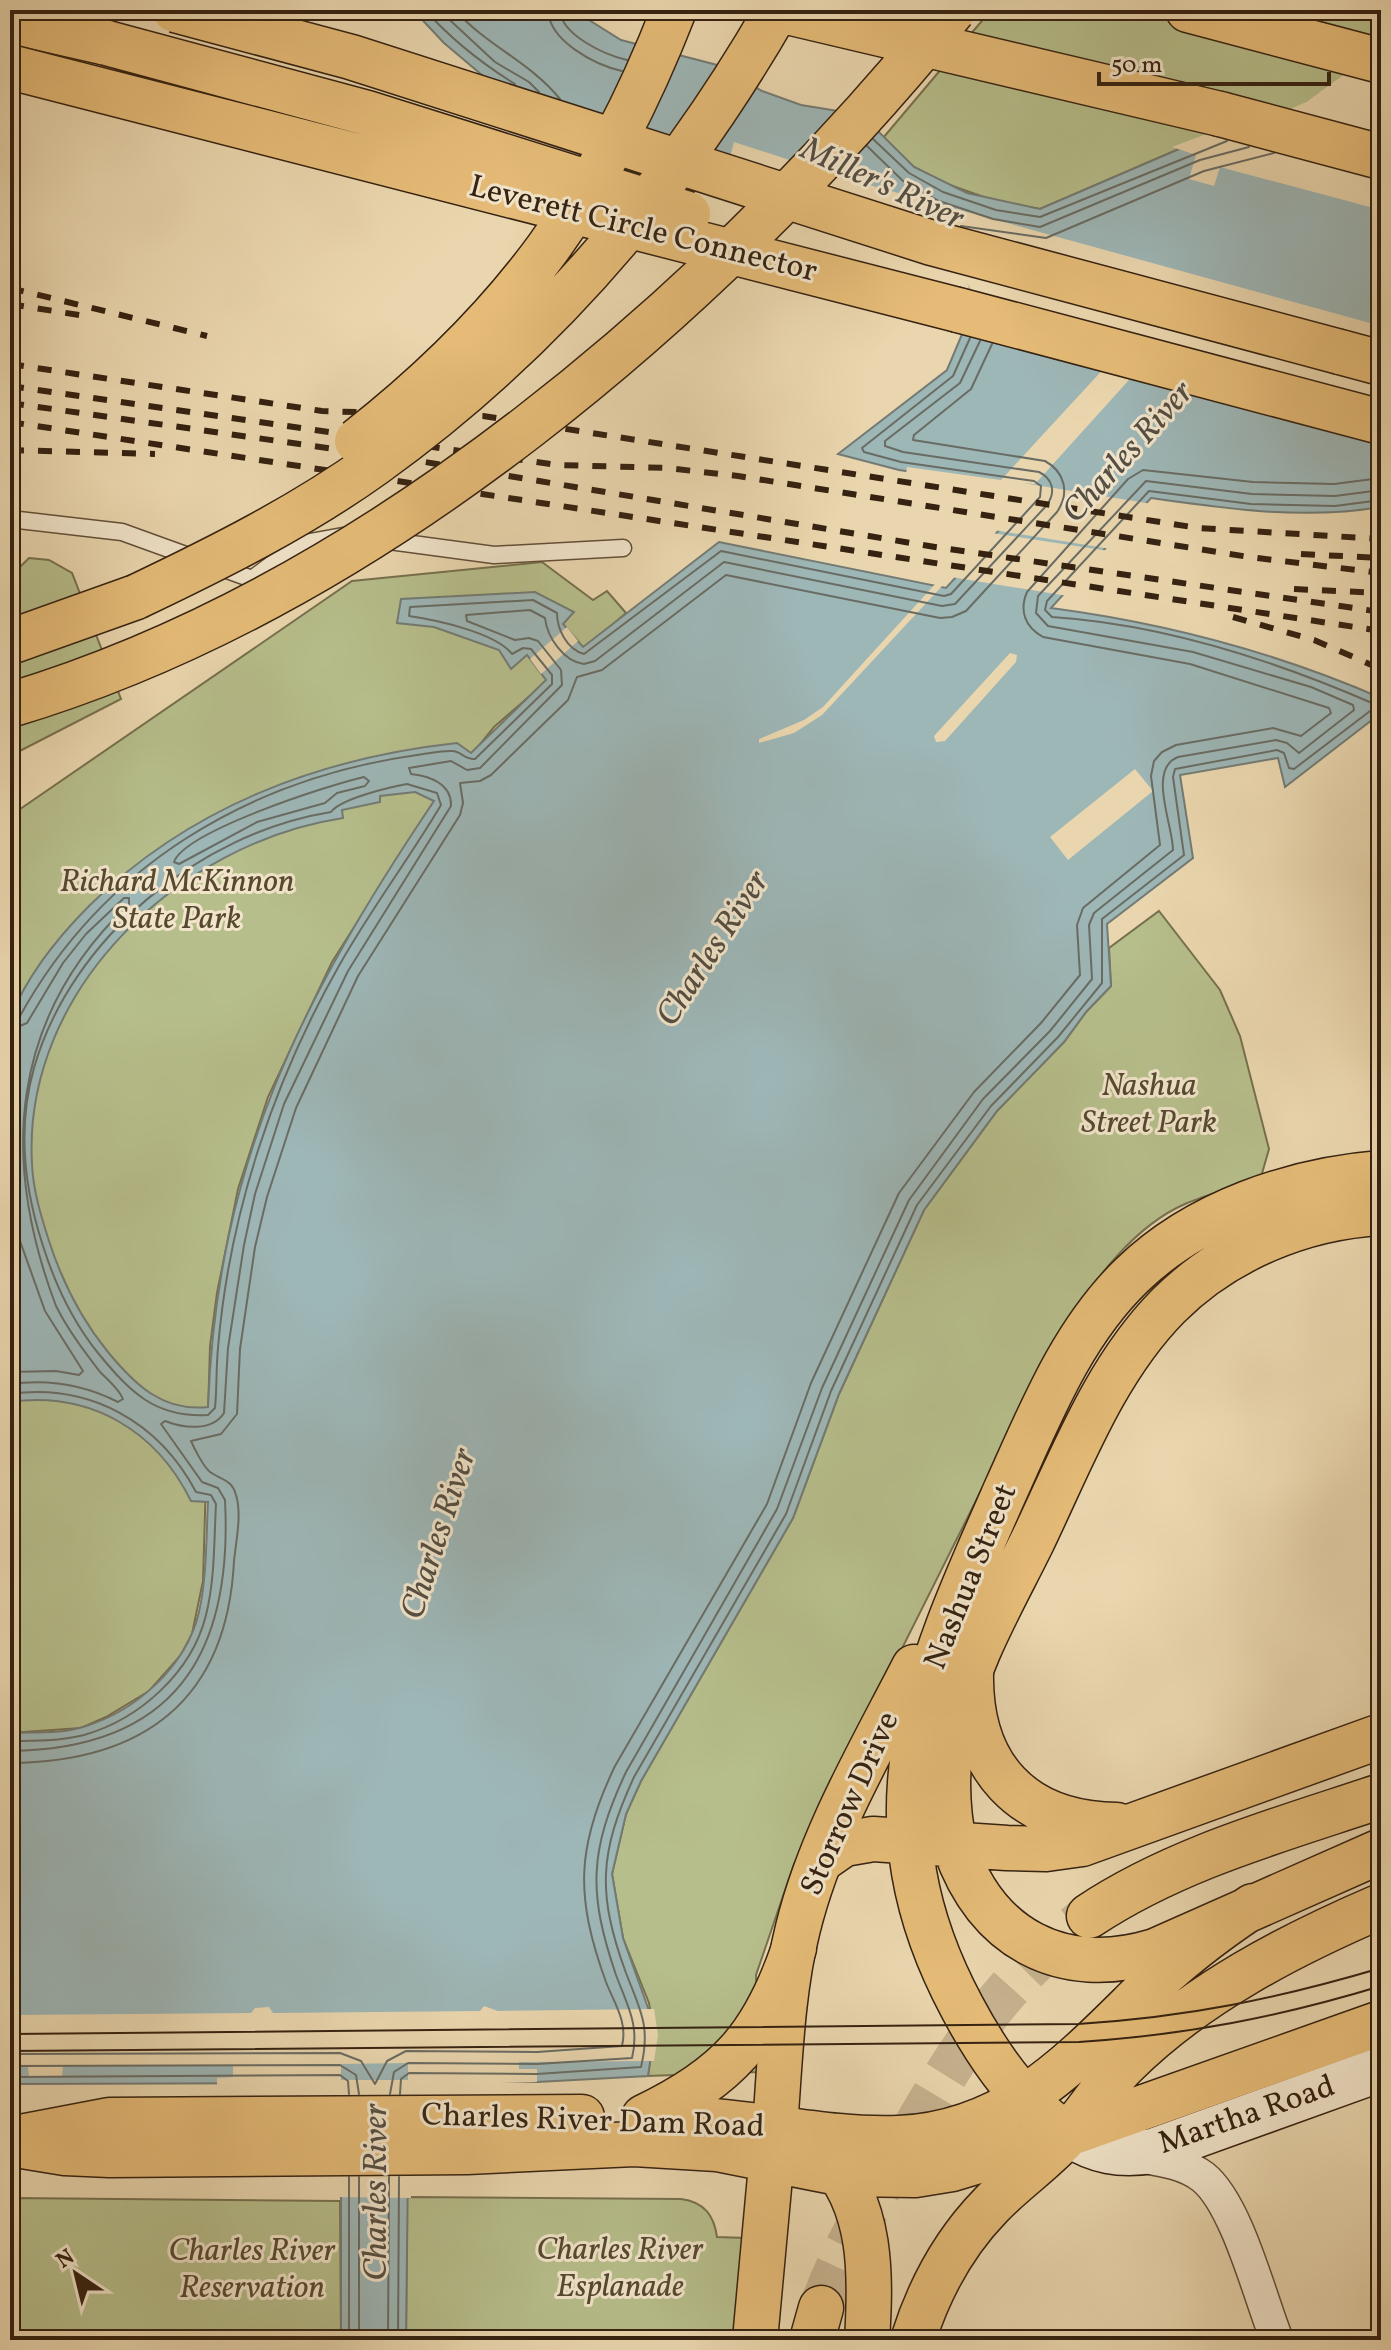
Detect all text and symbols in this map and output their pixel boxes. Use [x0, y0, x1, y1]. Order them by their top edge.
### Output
scale bar [1099, 36, 1329, 86]
text: 50 m [1111, 49, 1163, 83]
water label: Miller's River [792, 126, 971, 243]
street label: Leverett Circle Connector [464, 165, 822, 295]
water label: Charles River [1052, 371, 1206, 535]
park label: Richard McKinnon State Park [60, 861, 294, 942]
water label: Charles River [646, 862, 782, 1036]
park label: Nashua Street Park [1081, 1065, 1217, 1146]
water label: Charles River [390, 1442, 490, 1626]
street label: Nashua Street [915, 1478, 1029, 1676]
street label: Storrow Drive [791, 1705, 911, 1903]
street label: Martha Road [1153, 2065, 1341, 2167]
street label: Charles River Dam Road [421, 2094, 765, 2150]
water label: Charles River [354, 2103, 401, 2281]
park label: Charles River Esplanade [537, 2229, 704, 2310]
park label: Charles River Reservation [169, 2230, 336, 2311]
north arrow [36, 2234, 116, 2314]
text: N [51, 2242, 81, 2277]

